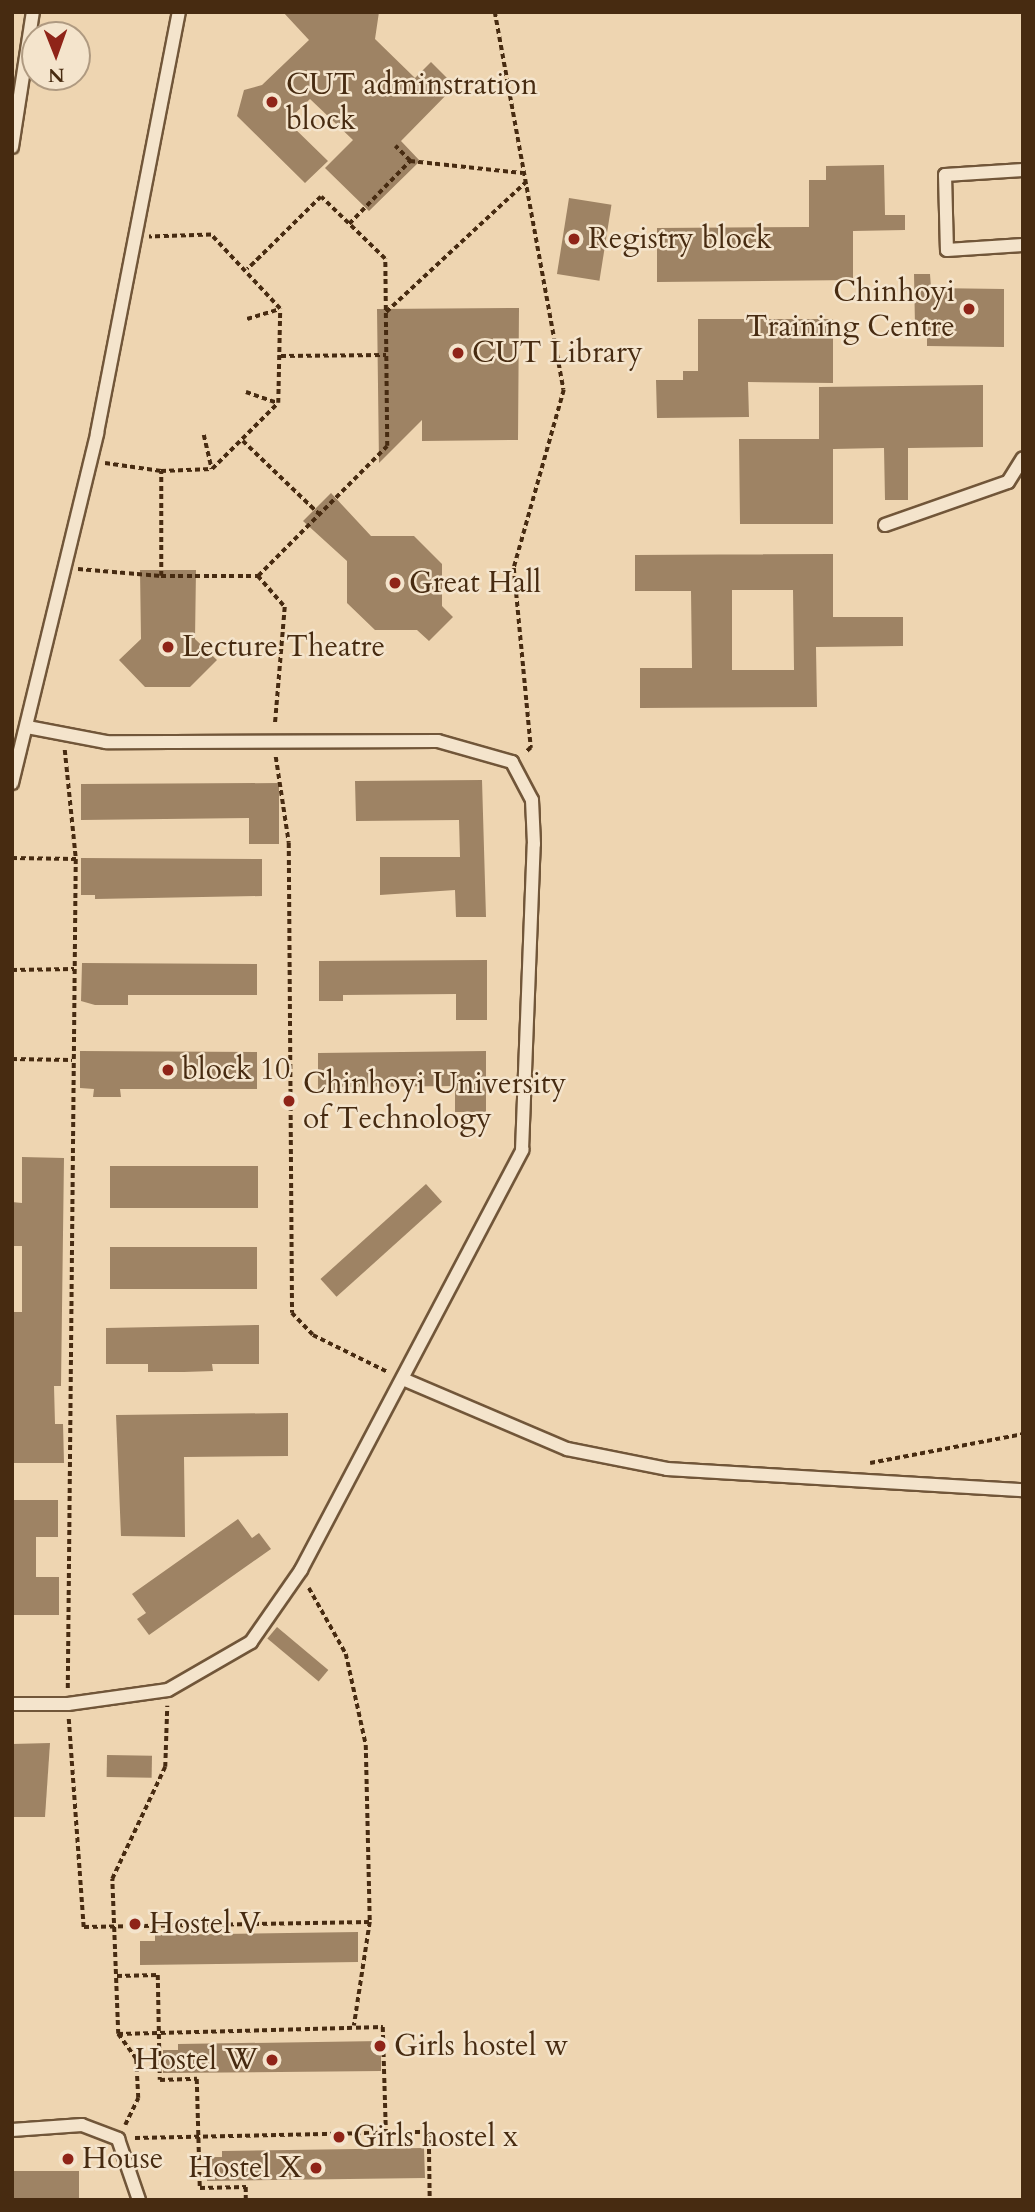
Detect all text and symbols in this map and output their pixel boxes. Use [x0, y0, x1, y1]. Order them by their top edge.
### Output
north arrow [21, 21, 91, 91]
text: N [48, 62, 65, 88]
place label: CUT adminstration block [286, 67, 538, 138]
marker: CUT adminstration block [264, 94, 280, 110]
place label: Registry block [588, 221, 772, 257]
marker: Registry block [566, 231, 582, 247]
place label: Chinhoyi Training Centre [746, 274, 955, 344]
marker: Chinhoyi Training Centre [961, 301, 977, 317]
place label: CUT Library [472, 335, 643, 371]
marker: CUT Library [450, 345, 466, 361]
place label: Great Hall [409, 565, 541, 601]
marker: Great Hall [387, 575, 403, 591]
place label: Lecture Theatre [182, 629, 385, 665]
marker: Lecture Theatre [160, 639, 176, 655]
place label: block 10 [182, 1052, 290, 1088]
marker: block 10 [160, 1062, 176, 1078]
place label: Chinhoyi University of Technology [303, 1066, 566, 1136]
marker: Chinhoyi University of Technology [281, 1093, 297, 1109]
place label: Hostel V [149, 1906, 261, 1942]
marker: Hostel V [127, 1916, 143, 1932]
place label: Girls hostel w [394, 2028, 568, 2064]
marker: Girls hostel w [372, 2038, 388, 2054]
place label: Hostel W [135, 2042, 258, 2078]
marker: Hostel W [264, 2052, 280, 2068]
place label: Girls hostel x [353, 2119, 518, 2155]
marker: Girls hostel x [331, 2129, 347, 2145]
place label: House [82, 2141, 163, 2177]
place label: Hostel X [188, 2150, 302, 2186]
marker: House [60, 2151, 76, 2167]
marker: Hostel X [308, 2160, 324, 2176]

